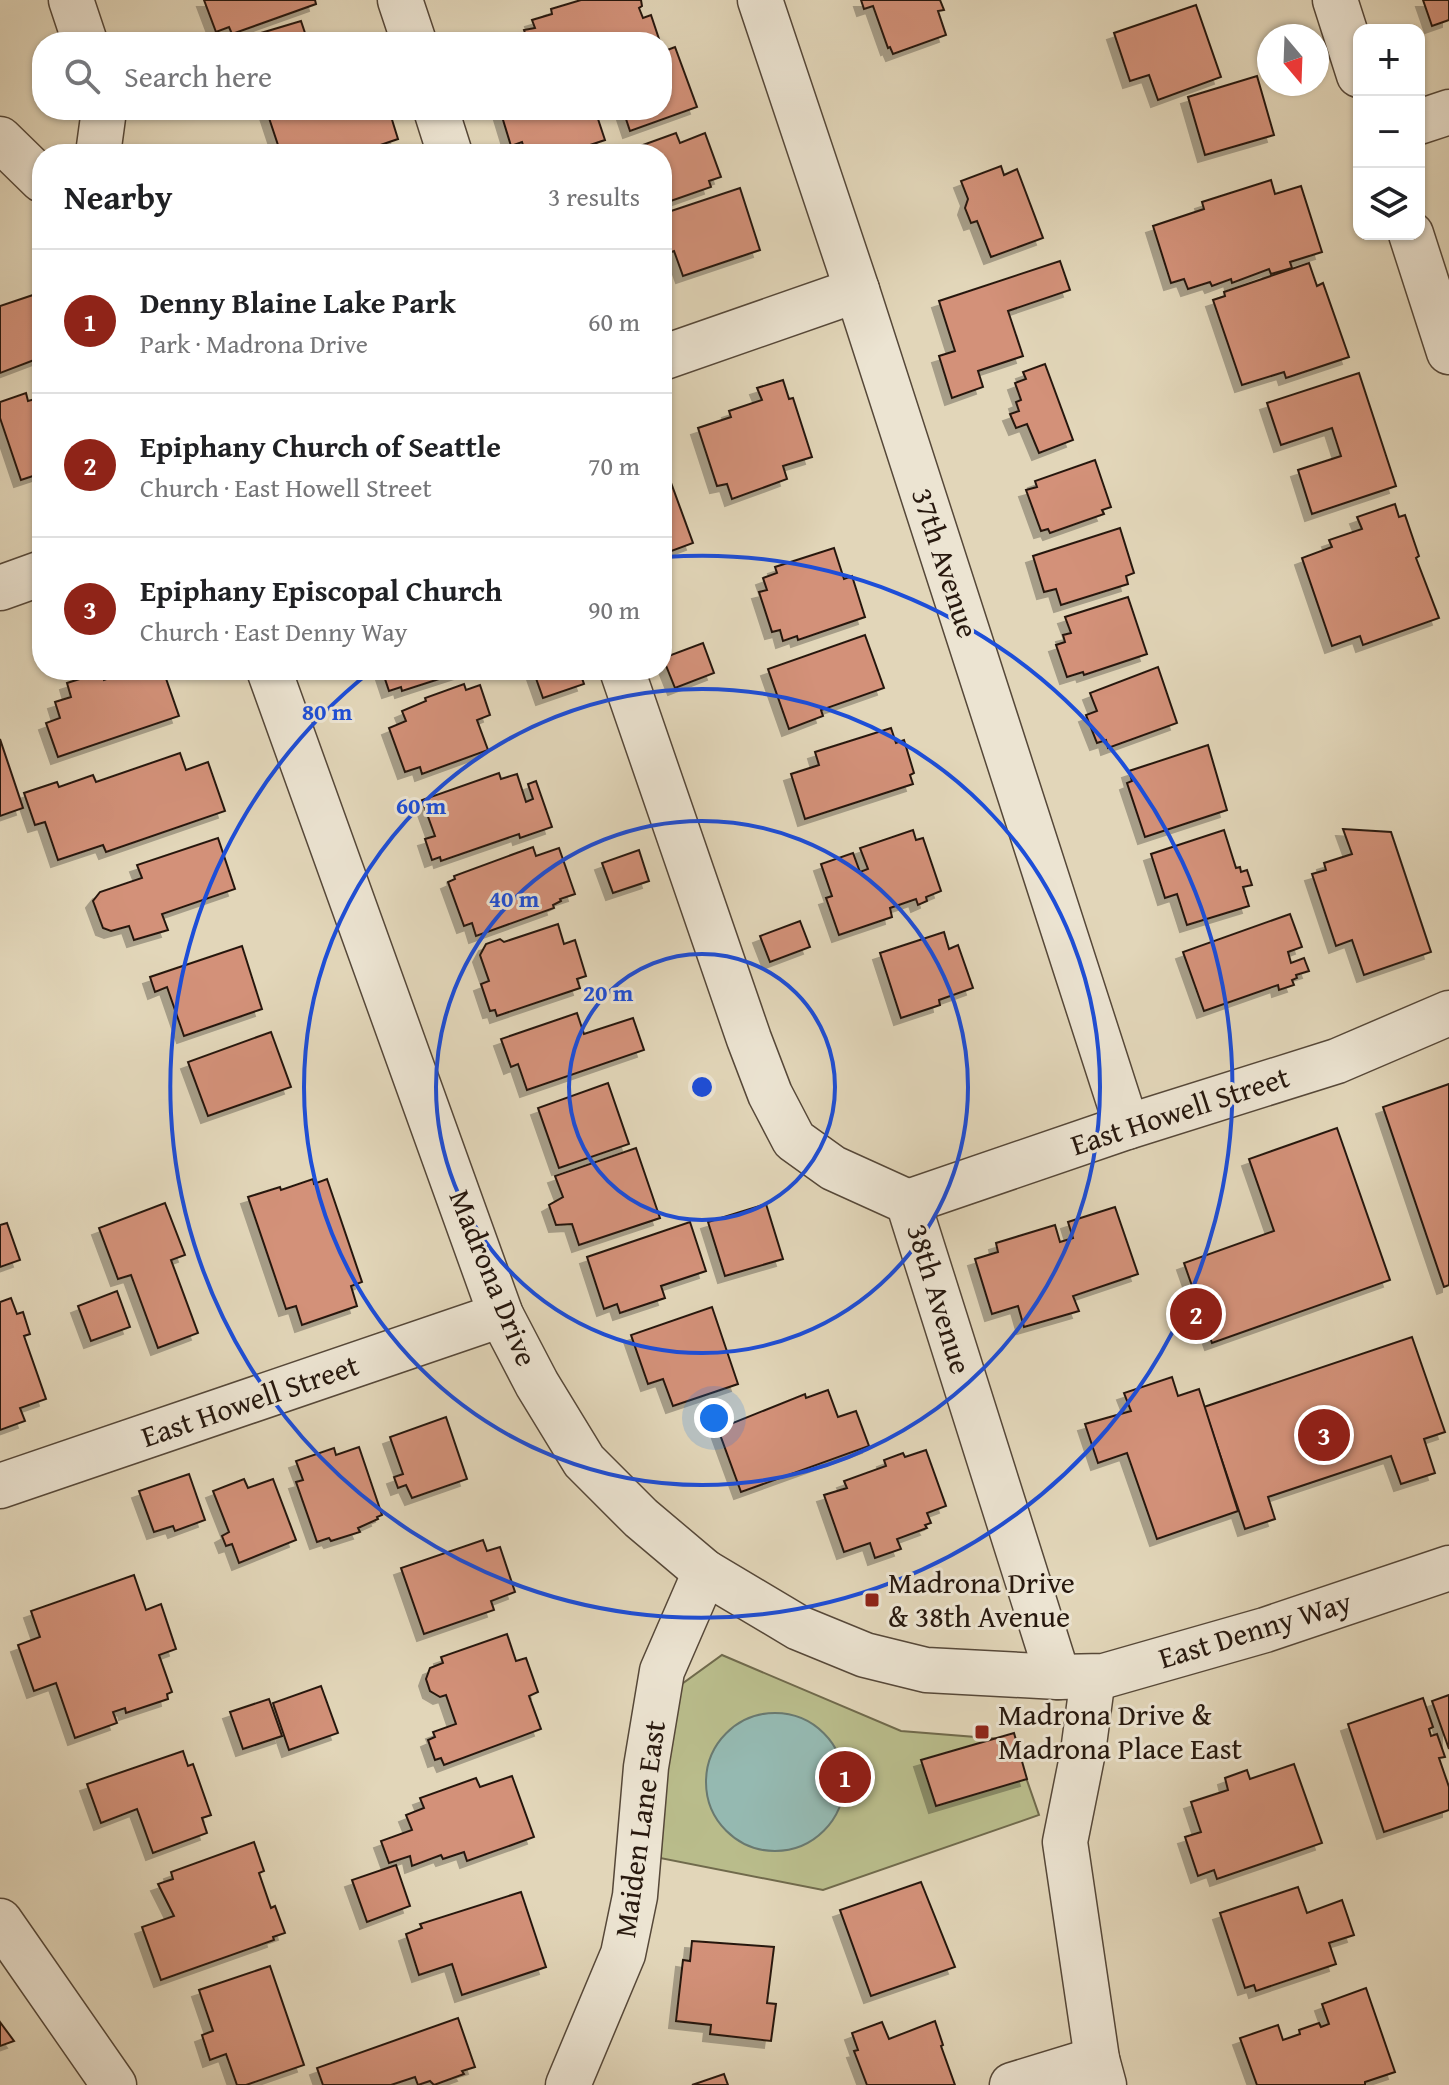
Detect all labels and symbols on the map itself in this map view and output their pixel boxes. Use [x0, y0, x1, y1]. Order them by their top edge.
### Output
north arrow [1257, 24, 1329, 96]
street label: 37th Avenue [901, 482, 991, 643]
text: 80 m [302, 694, 353, 729]
text: 60 m [396, 788, 447, 823]
text: 40 m [489, 881, 540, 916]
text: 20 m [583, 975, 634, 1010]
street label: East Howell Street [1065, 1054, 1295, 1166]
centre of rings [688, 1073, 716, 1101]
street label: Madrona Drive [439, 1183, 549, 1373]
street label: 38th Avenue [896, 1218, 984, 1379]
pin: 2 [1170, 1284, 1222, 1344]
street label: East Howell Street [135, 1342, 365, 1458]
your location [694, 1398, 734, 1438]
pin: 3 [1298, 1405, 1350, 1465]
place label: Madrona Drive & 38th Avenue [888, 1560, 1075, 1638]
street label: East Denny Way [1153, 1579, 1357, 1679]
marker: Madrona Drive & 38th Avenue [863, 1591, 881, 1609]
place label: Madrona Drive & Madrona Place East [998, 1692, 1243, 1770]
street label: Maiden Lane East [602, 1717, 676, 1940]
marker: Madrona Drive & Madrona Place East [973, 1723, 991, 1741]
pin: 1 [819, 1747, 871, 1807]

